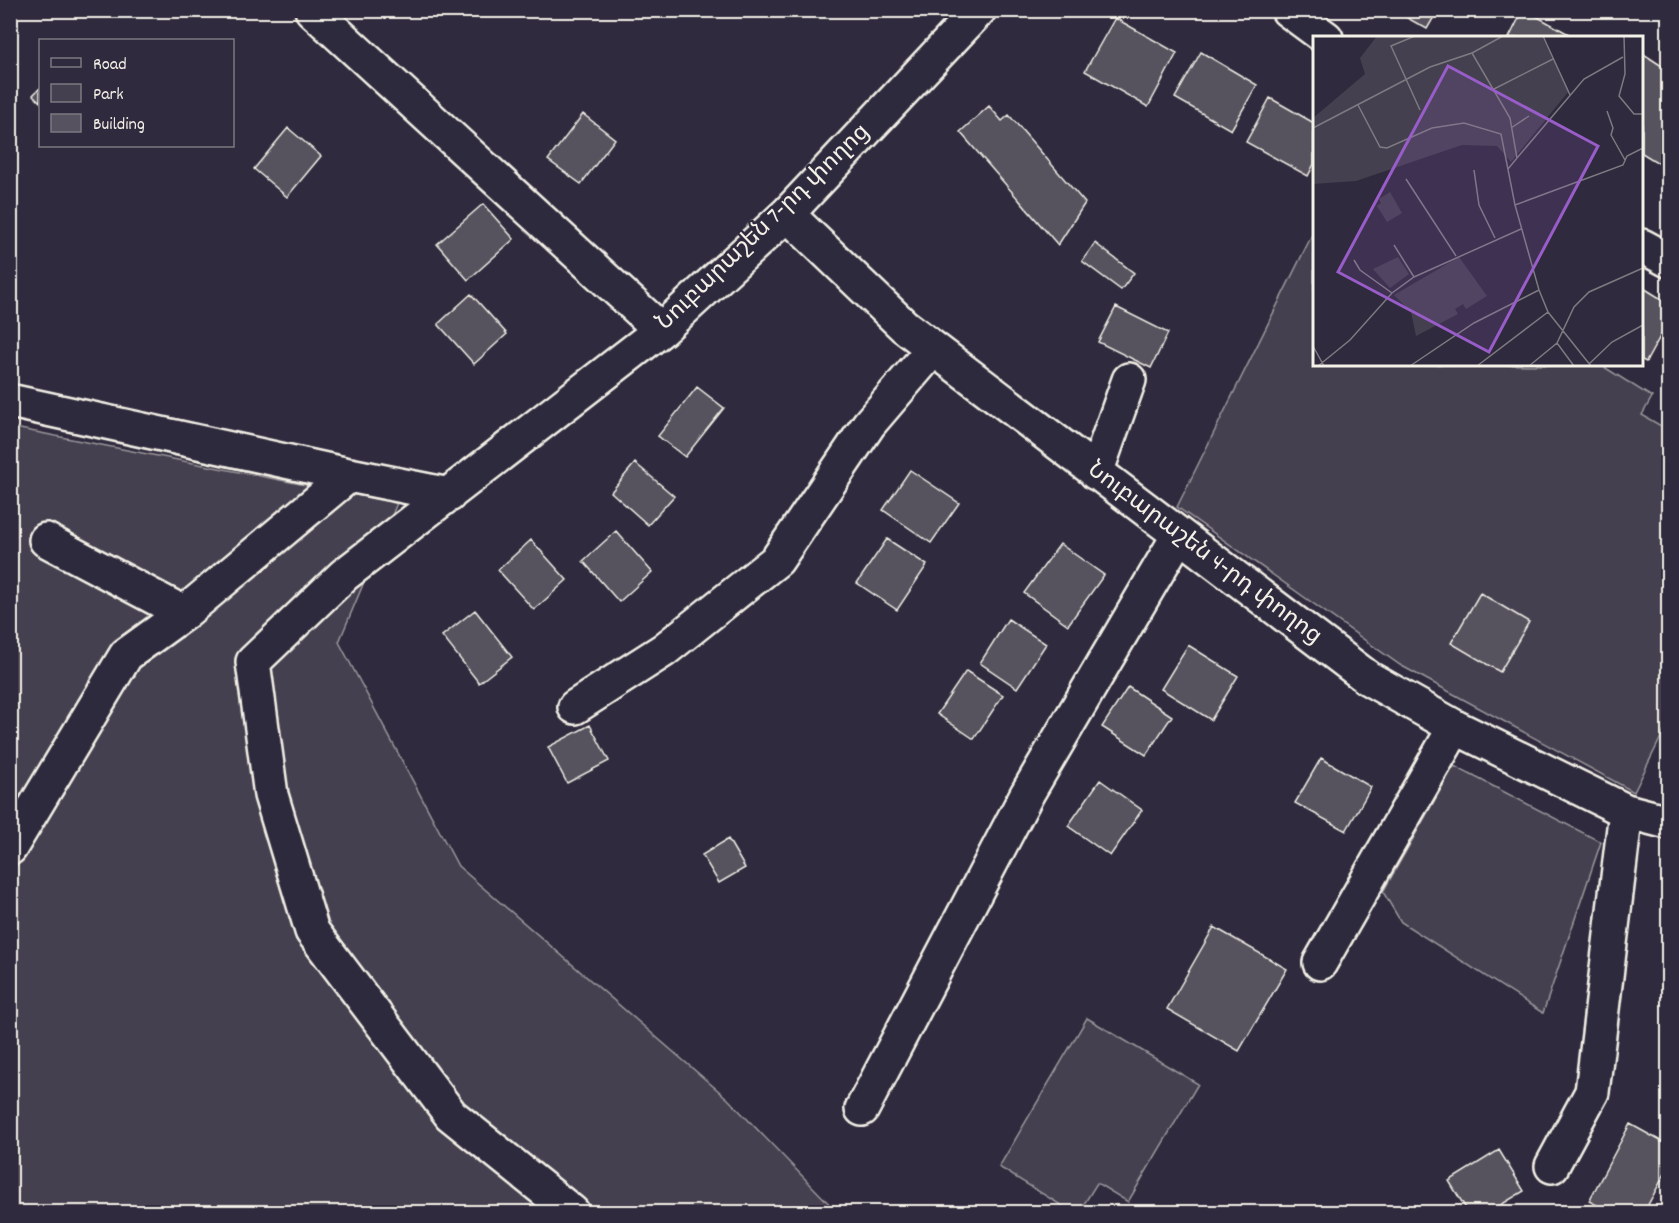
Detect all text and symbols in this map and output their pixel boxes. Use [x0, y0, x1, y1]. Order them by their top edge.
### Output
inset map [1313, 36, 1643, 366]
legend [39, 39, 234, 147]
text: Road [93, 53, 127, 78]
text: Park [93, 83, 124, 108]
text: Building [93, 113, 145, 138]
street label: Նուբարաշեն 7-րդ փողոց [649, 117, 879, 339]
street label: Նուբարաշեն 4-րդ փողոց [1079, 454, 1329, 654]

